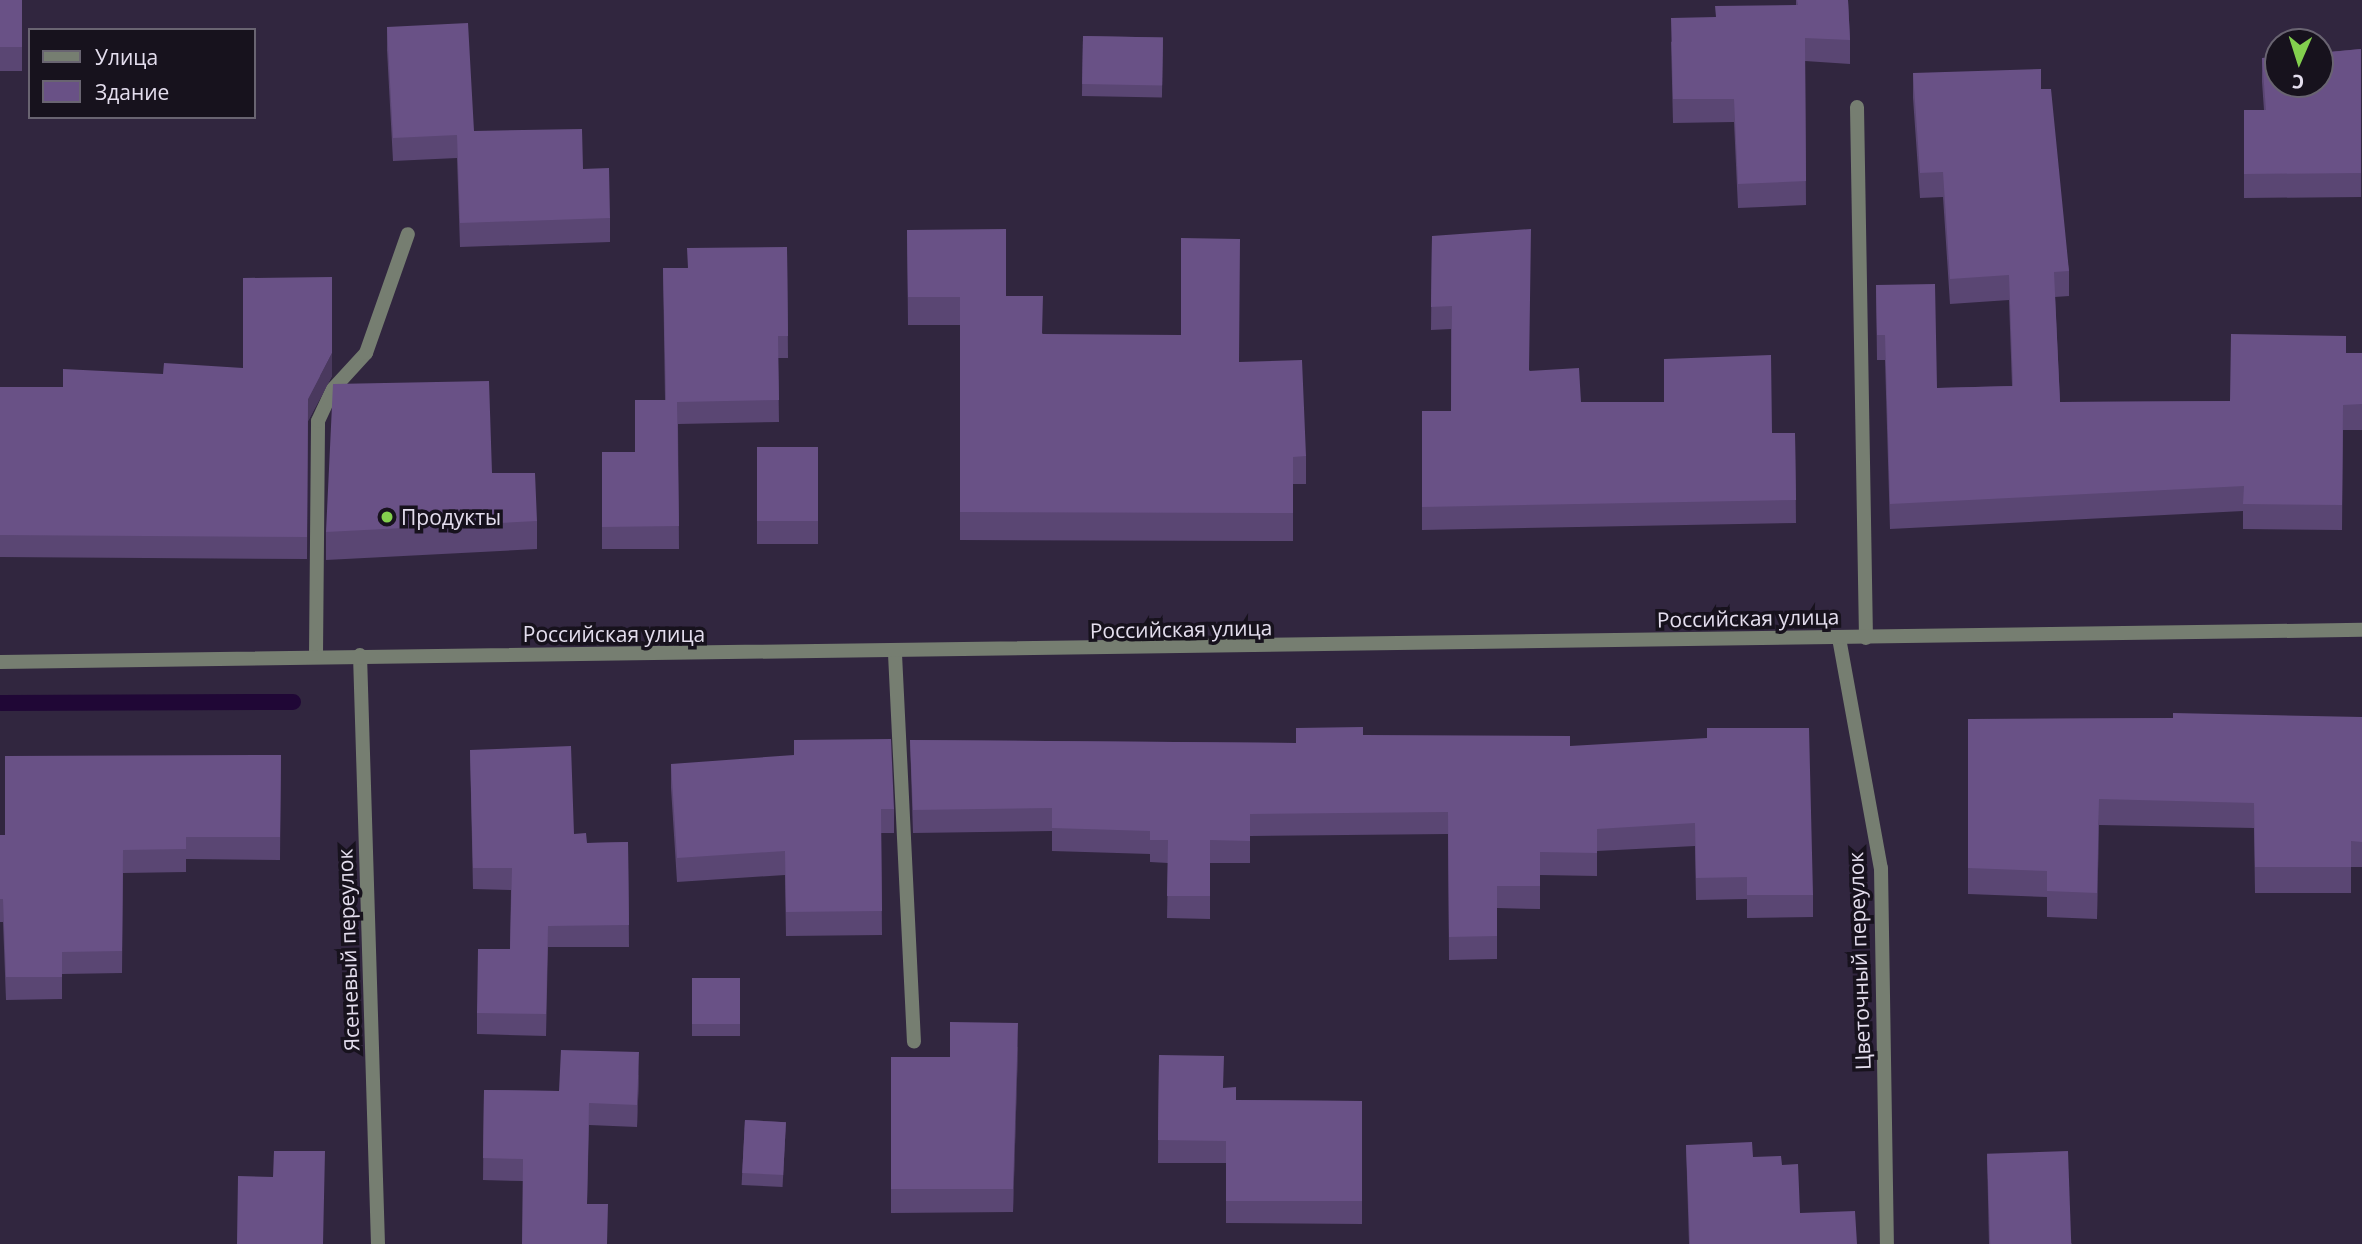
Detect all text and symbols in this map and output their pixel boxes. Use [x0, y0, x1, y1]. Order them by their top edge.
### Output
legend [28, 28, 256, 119]
north arrow [2264, 28, 2334, 98]
text: Улица [95, 43, 158, 71]
text: С [2291, 69, 2305, 95]
text: Здание [95, 78, 169, 106]
place label: Продукты [401, 504, 501, 530]
marker: Продукты [379, 509, 395, 525]
street label: Российская улица [1657, 604, 1839, 632]
street label: Российская улица [1090, 615, 1272, 643]
street label: Российская улица [523, 621, 705, 647]
street label: Ясеневый переулок [332, 848, 364, 1052]
street label: Цветочный переулок [1843, 851, 1875, 1071]

